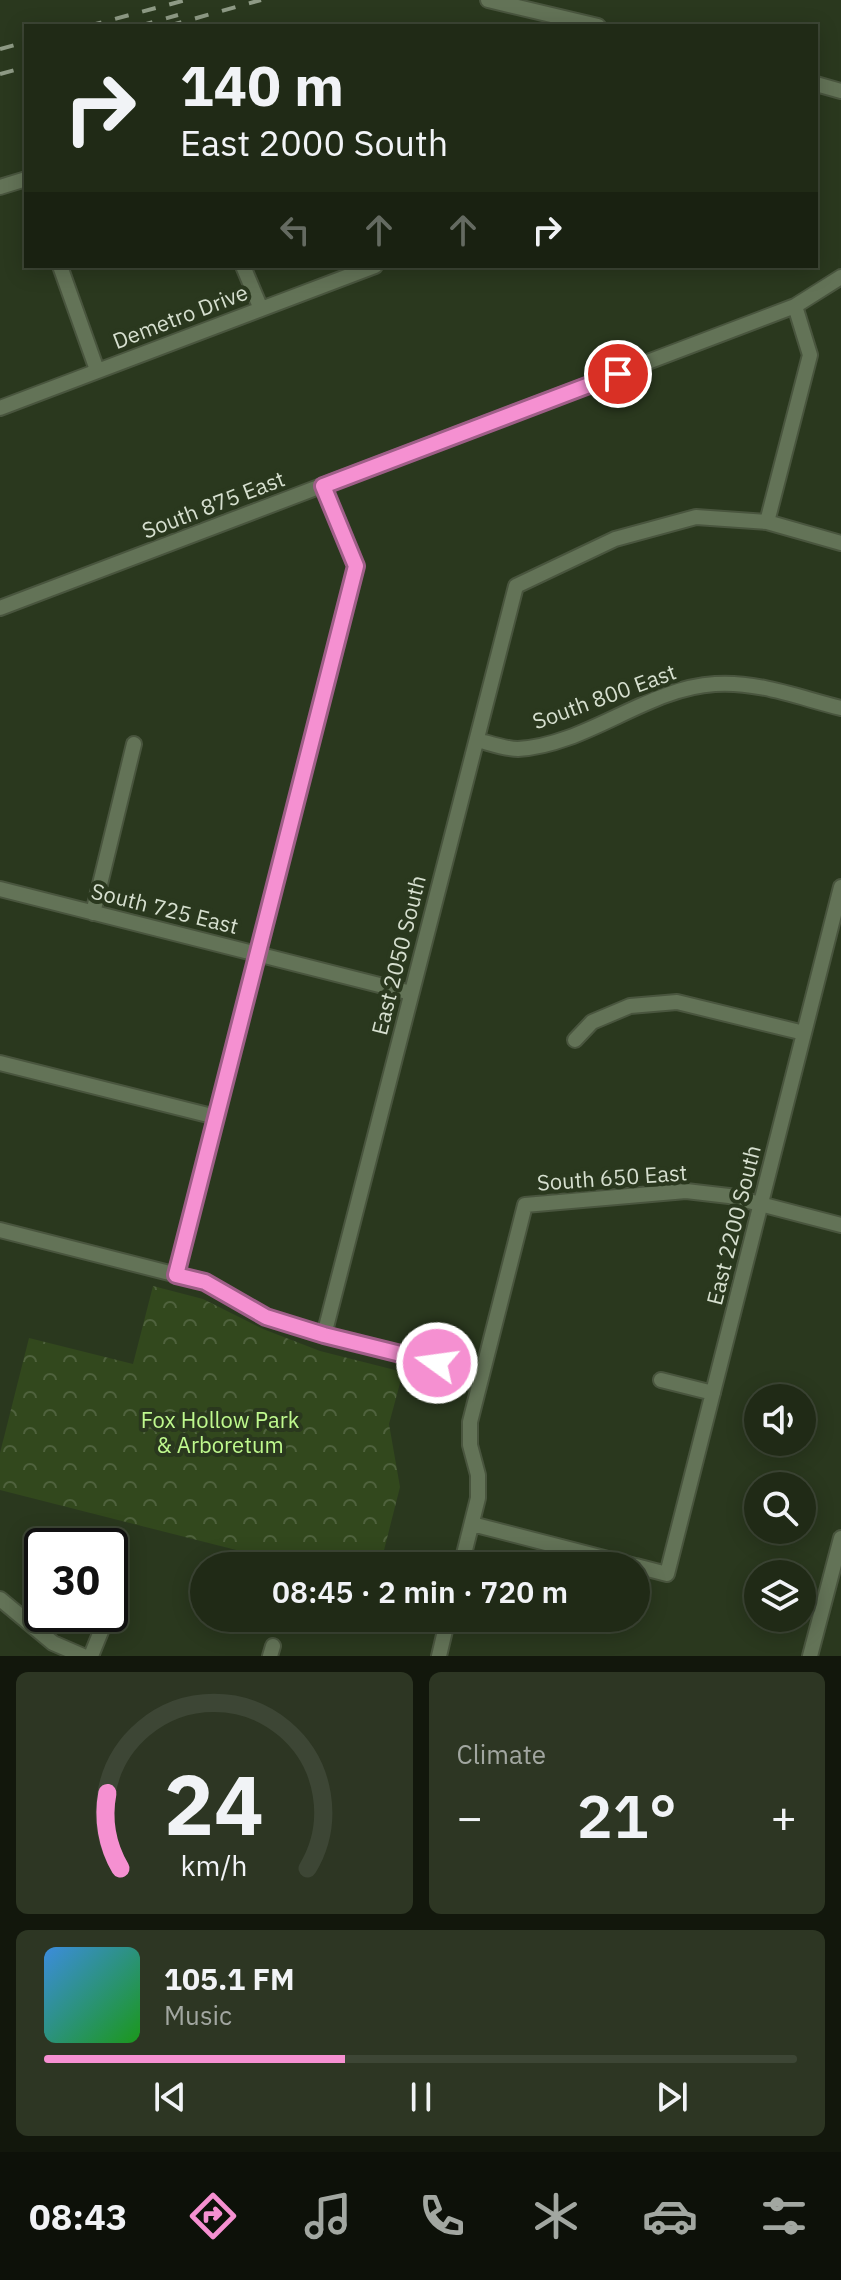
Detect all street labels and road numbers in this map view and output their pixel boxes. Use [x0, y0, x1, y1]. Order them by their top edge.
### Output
street label: Demetro Drive [108, 277, 252, 355]
street label: South 875 East [137, 463, 289, 545]
street label: South 800 East [528, 657, 680, 735]
street label: East 2050 South [364, 872, 432, 1038]
street label: South 725 East [88, 876, 242, 940]
street label: East 2200 South [699, 1142, 767, 1308]
street label: South 650 East [536, 1157, 688, 1197]

